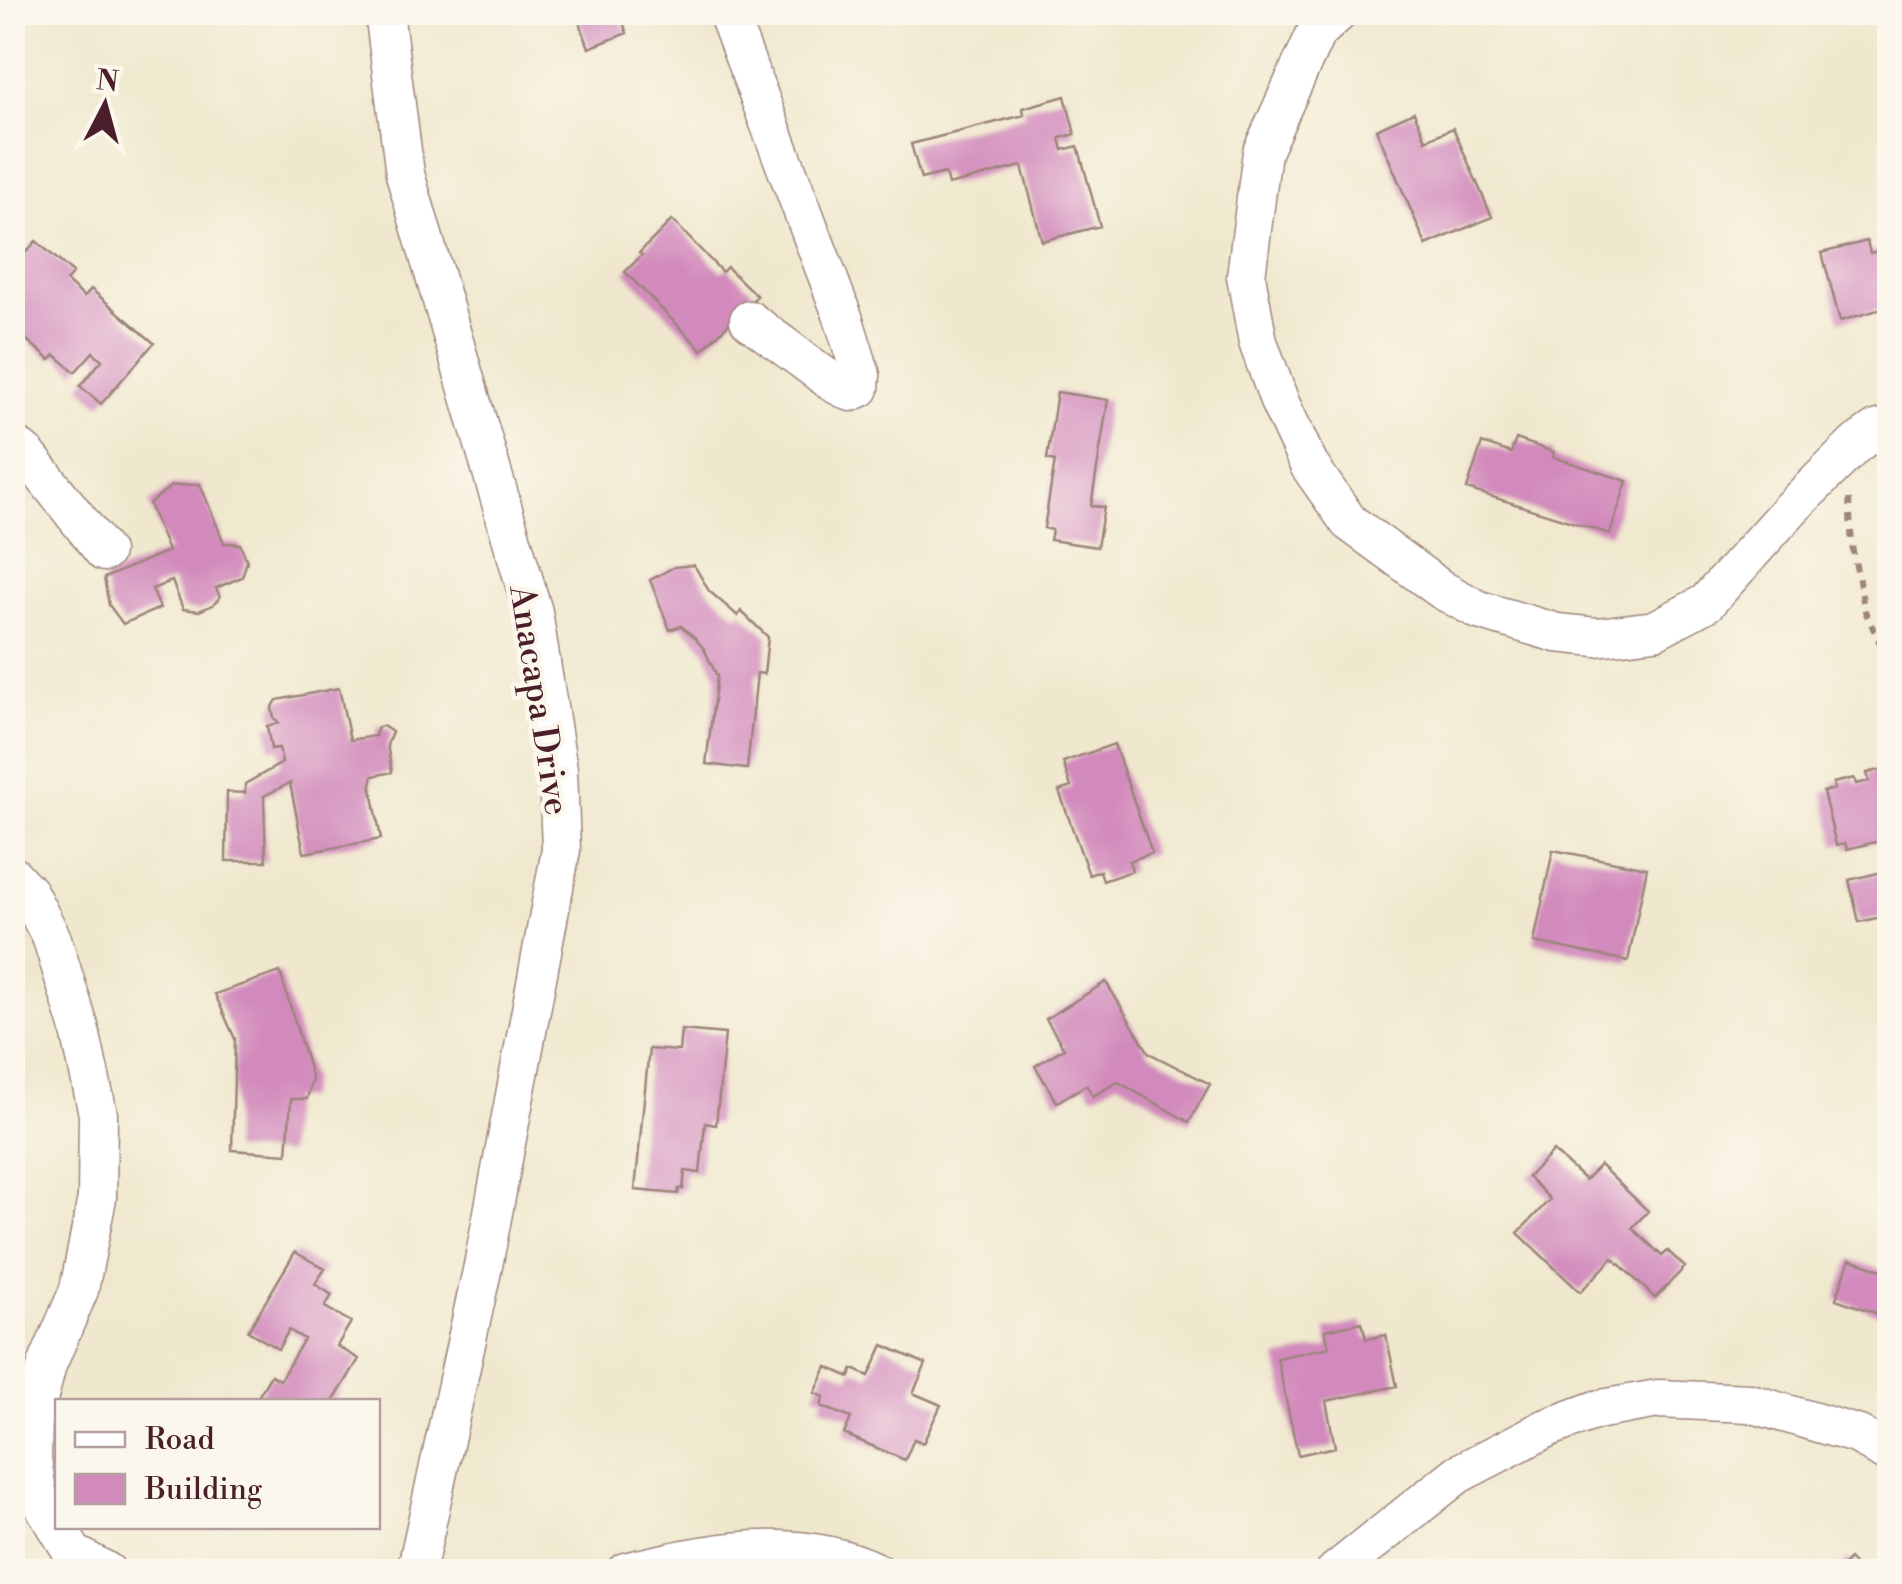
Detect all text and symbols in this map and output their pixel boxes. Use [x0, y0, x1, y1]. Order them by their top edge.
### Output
north arrow [55, 55, 155, 155]
text: N [95, 63, 120, 100]
street label: Anacapa Drive [499, 581, 578, 818]
legend [55, 1399, 380, 1529]
text: Road [145, 1421, 215, 1459]
text: Building [144, 1471, 263, 1509]

